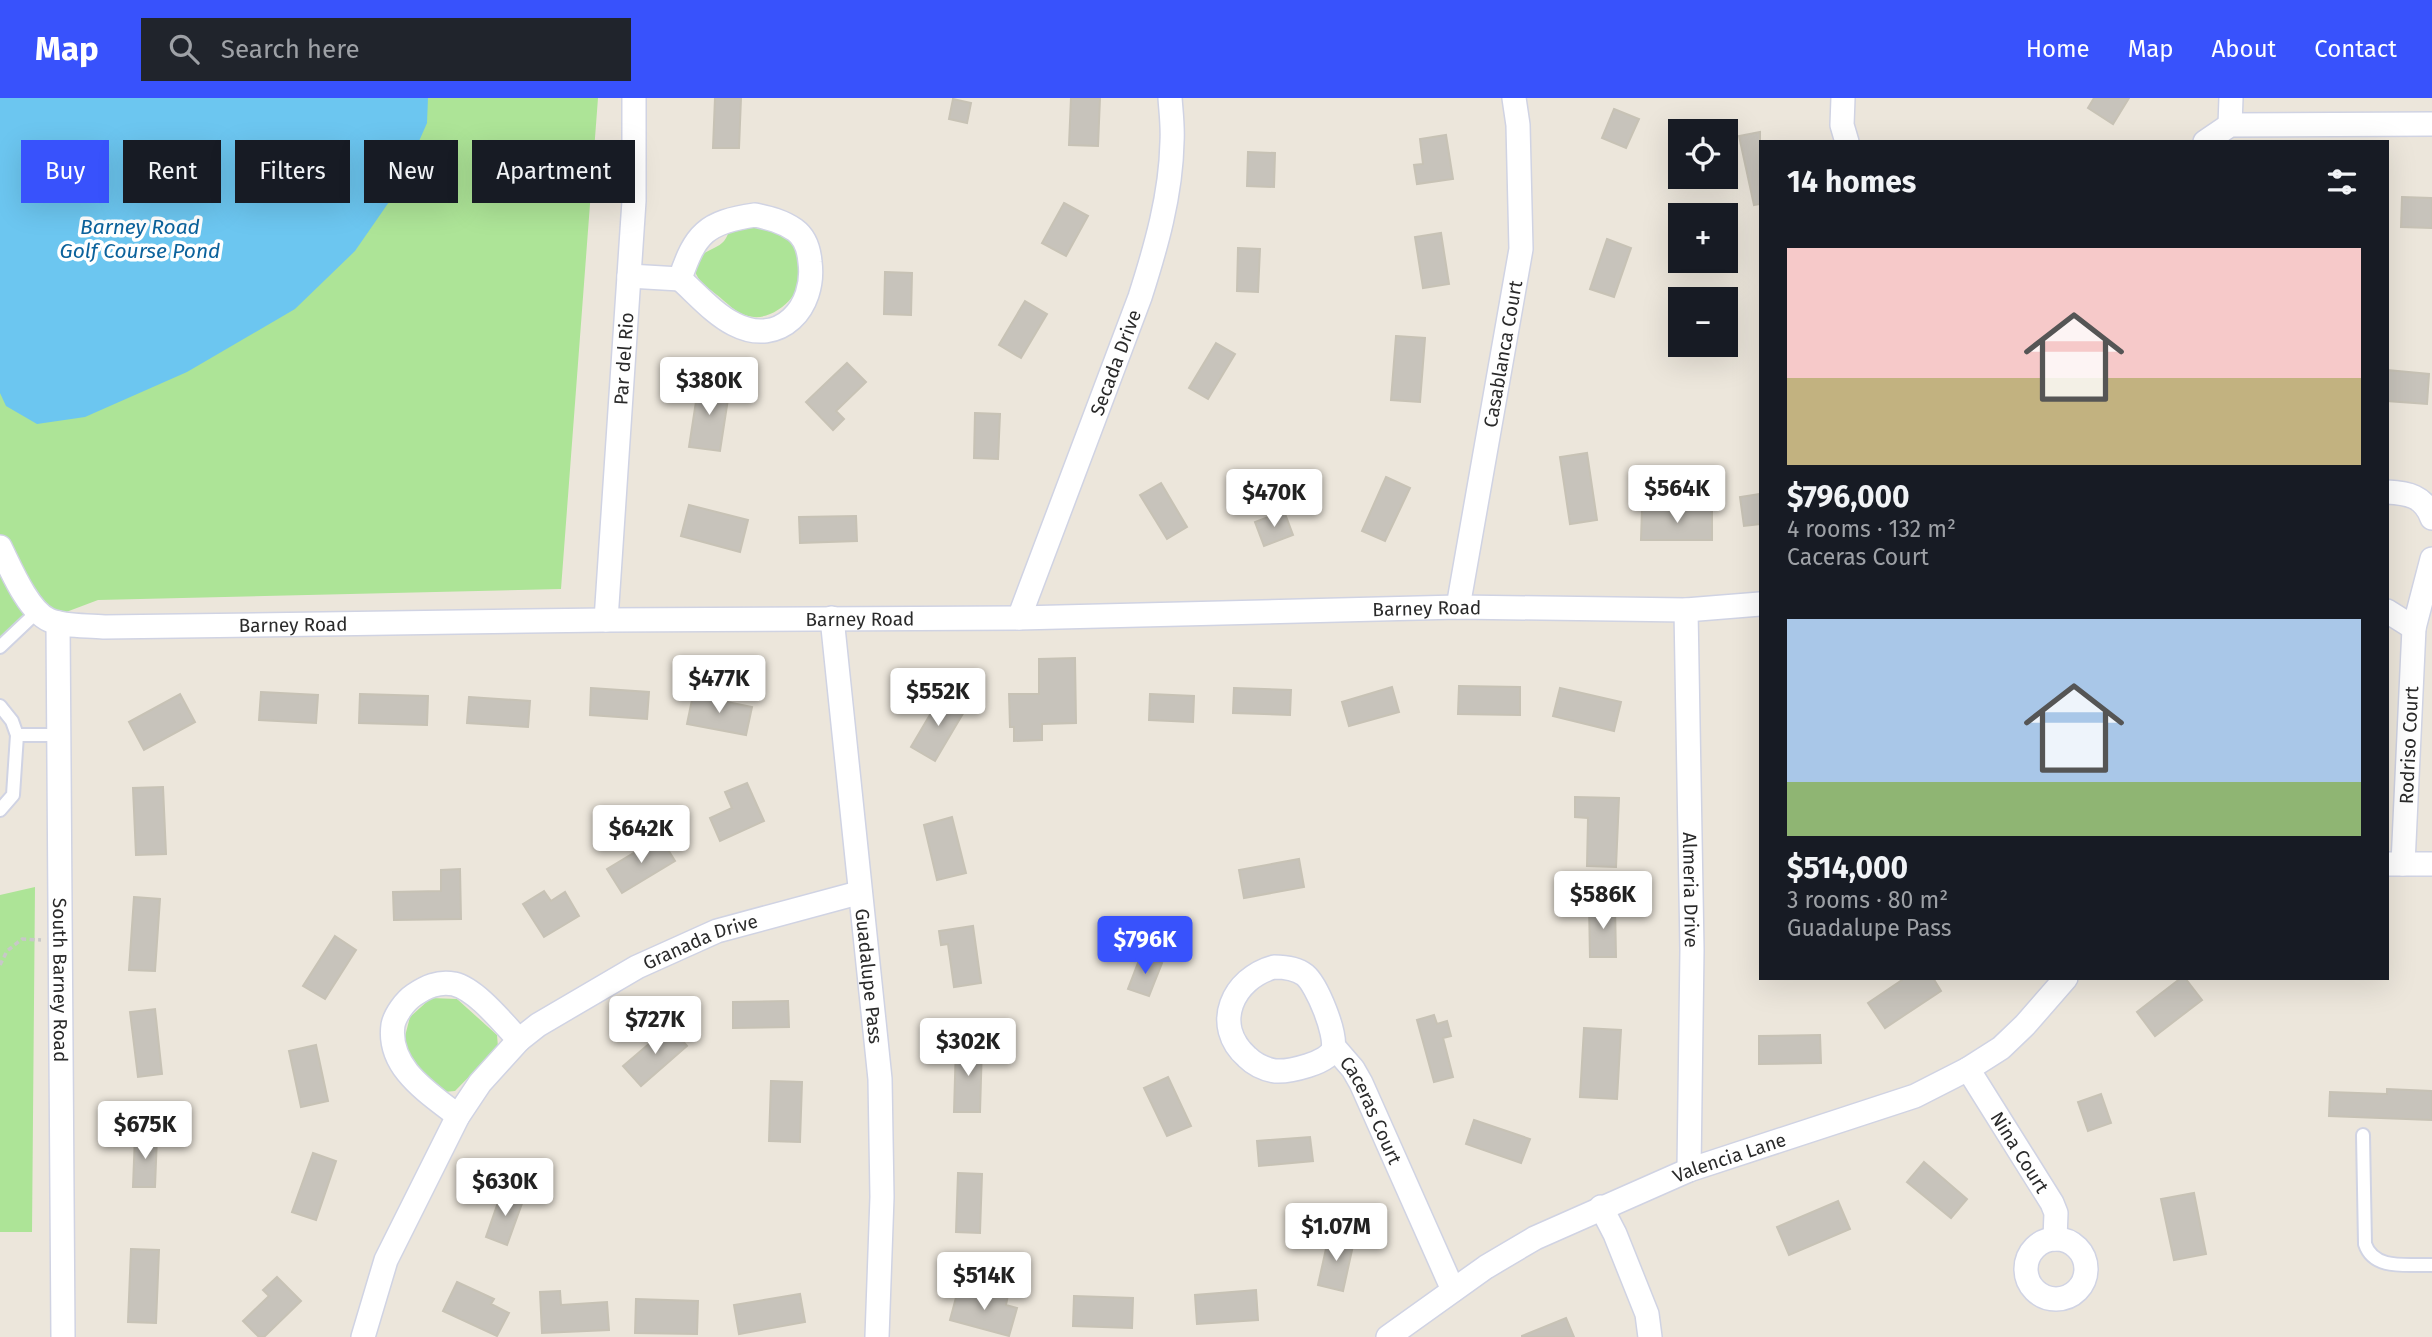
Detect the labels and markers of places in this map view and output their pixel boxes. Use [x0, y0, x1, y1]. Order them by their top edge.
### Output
pin: $380K [660, 358, 758, 417]
pin: $564K [1628, 466, 1726, 525]
pin: $470K [1225, 470, 1323, 529]
pin: $477K [670, 656, 768, 715]
pin: $552K [889, 668, 987, 728]
pin: $642K [592, 806, 690, 865]
pin: $586K [1554, 872, 1652, 931]
pin: $796K [1096, 916, 1194, 976]
pin: $727K [606, 996, 704, 1056]
pin: $302K [919, 1018, 1017, 1078]
pin: $675K [96, 1102, 194, 1161]
pin: $630K [456, 1158, 554, 1218]
pin: $1.07M [1279, 1204, 1393, 1263]
pin: $514K [935, 1252, 1033, 1312]

